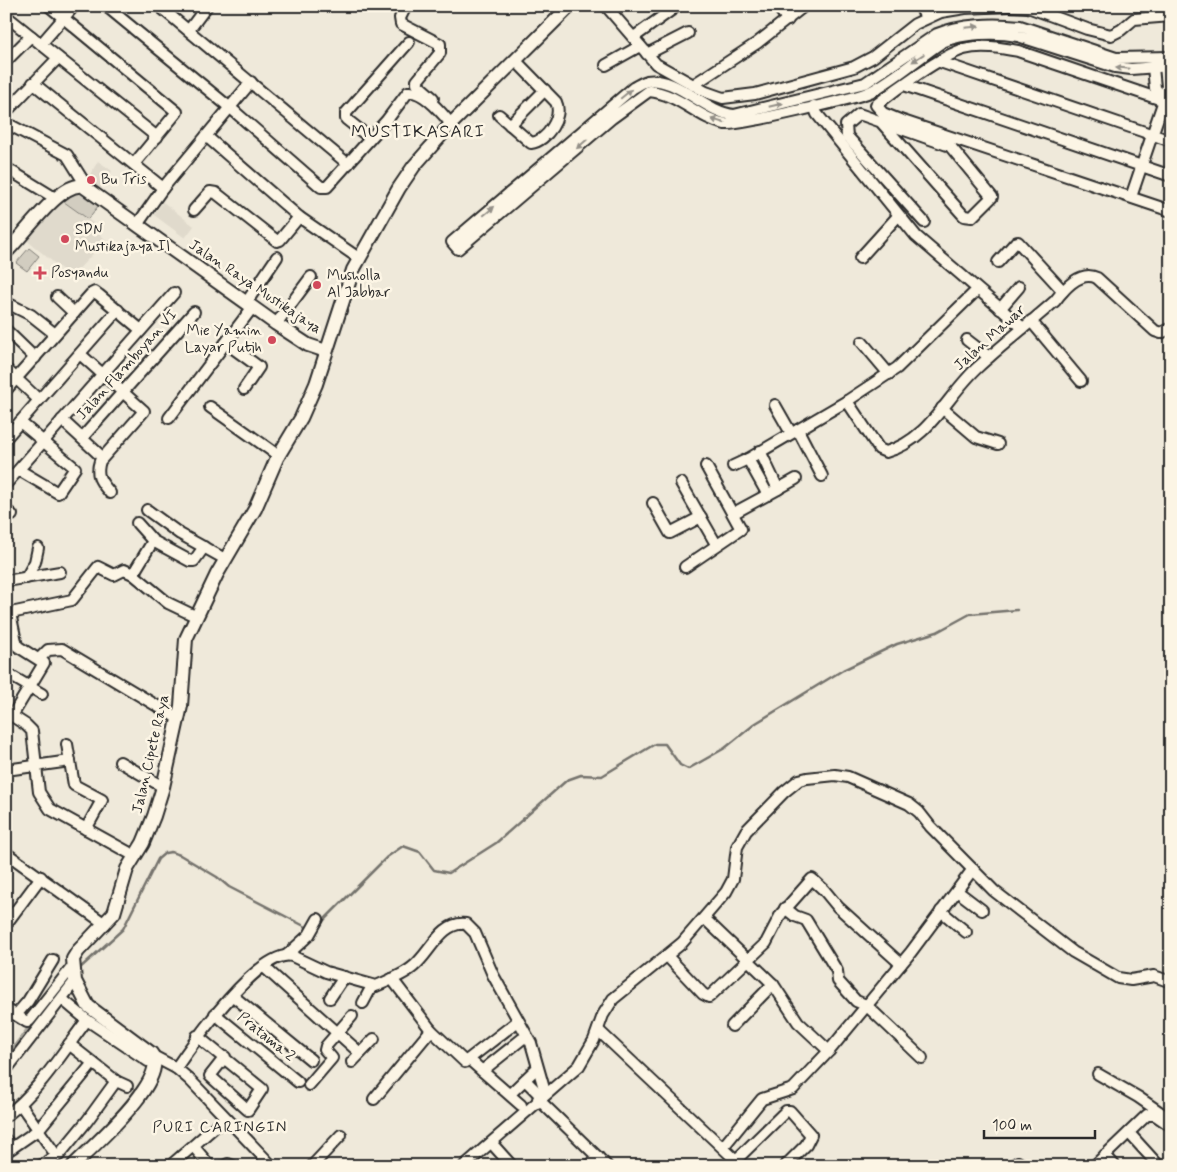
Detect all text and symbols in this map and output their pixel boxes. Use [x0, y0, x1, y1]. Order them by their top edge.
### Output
one-way arrow [964, 22, 980, 30]
one-way arrow [912, 53, 925, 63]
one-way arrow [1114, 64, 1130, 72]
one-way arrow [619, 89, 632, 100]
one-way arrow [768, 101, 783, 109]
one-way arrow [711, 117, 726, 124]
district label: MUSTIKASARI [351, 120, 485, 144]
one-way arrow [576, 138, 588, 150]
place label: Bu Tris [101, 170, 147, 190]
marker: Bu Tris [85, 174, 97, 186]
one-way arrow [482, 205, 495, 216]
place label: SDN Mustikajaya II [75, 220, 170, 257]
marker: SDN Mustikajaya II [59, 233, 71, 245]
street label: Jalan Raya Mustikajaya [185, 235, 325, 339]
place label: Posyandu [51, 263, 109, 283]
marker: Posyandu [33, 266, 47, 280]
place label: Musholla Al Jabbar [327, 266, 391, 303]
marker: Musholla Al Jabbar [311, 279, 323, 291]
street label: Jalan Mawar [950, 301, 1030, 375]
street label: Jalan Flamboyan VI [72, 306, 182, 424]
place label: Mie Yamin Layar Putih [185, 321, 262, 358]
marker: Mie Yamin Layar Putih [266, 334, 278, 346]
street label: Jalan Cipete Raya [128, 692, 174, 815]
street label: Pratama 2 [233, 1008, 299, 1066]
scale bar [984, 1107, 1096, 1139]
text: 100 m [992, 1116, 1032, 1136]
district label: PURI CARINGIN [153, 1117, 287, 1138]

